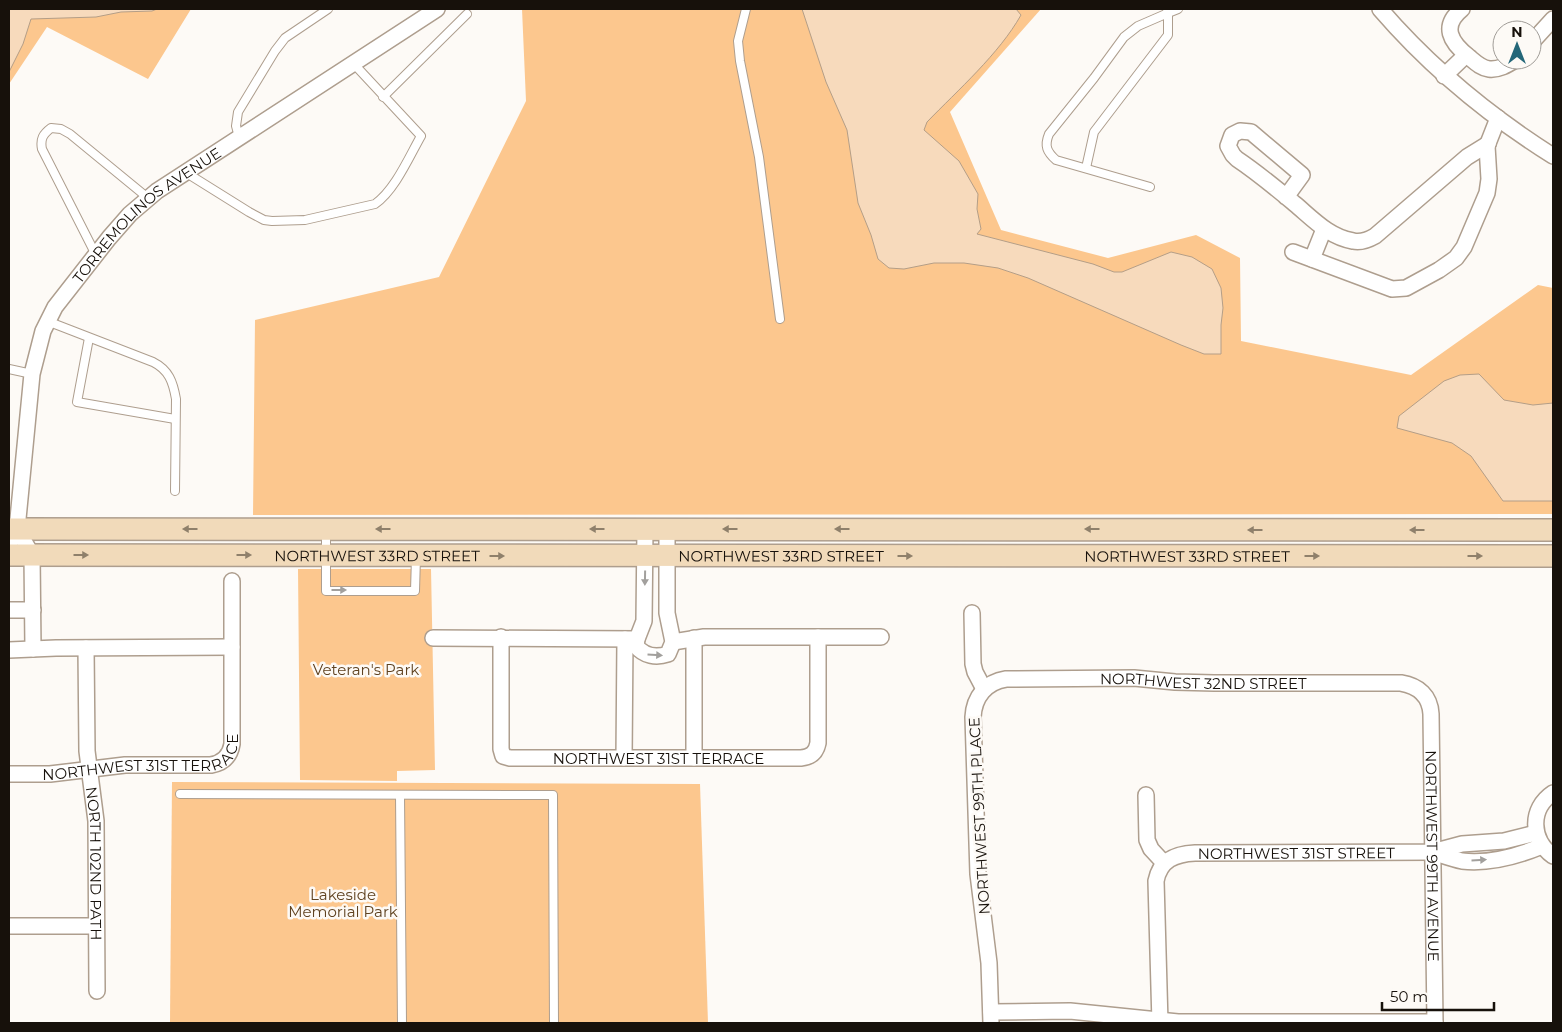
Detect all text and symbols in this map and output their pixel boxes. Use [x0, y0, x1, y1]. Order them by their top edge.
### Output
north arrow [1492, 20, 1542, 70]
text: N [1511, 23, 1523, 41]
street label: TORREMOLINOS AVENUE [68, 143, 224, 287]
one-way arrow [182, 525, 198, 533]
one-way arrow [375, 525, 391, 533]
one-way arrow [588, 525, 604, 533]
one-way arrow [722, 525, 738, 533]
one-way arrow [834, 525, 850, 533]
one-way arrow [1084, 525, 1100, 533]
one-way arrow [1246, 526, 1262, 534]
one-way arrow [1409, 526, 1425, 534]
street label: NORTHWEST 33RD STREET [274, 546, 480, 565]
street label: NORTHWEST 33RD STREET [678, 546, 884, 565]
street label: NORTHWEST 33RD STREET [1084, 546, 1290, 565]
one-way arrow [73, 551, 89, 559]
one-way arrow [236, 551, 252, 559]
one-way arrow [490, 552, 506, 560]
one-way arrow [897, 552, 913, 560]
one-way arrow [1305, 552, 1321, 560]
one-way arrow [1467, 552, 1483, 560]
one-way arrow [641, 570, 649, 586]
one-way arrow [332, 586, 348, 594]
one-way arrow [647, 651, 663, 659]
park label: Veteran's Park [313, 660, 419, 679]
street label: NORTHWEST 32ND STREET [1100, 668, 1307, 693]
street label: NORTHWEST 99TH PLACE [964, 717, 994, 915]
street label: NORTHWEST 31ST TERRACE [42, 734, 242, 784]
street label: NORTHWEST 31ST TERRACE [553, 749, 764, 768]
street label: NORTHWEST 99TH AVENUE [1422, 750, 1444, 962]
street label: NORTH 102ND PATH [82, 786, 106, 940]
street label: NORTHWEST 31ST STREET [1198, 843, 1395, 862]
one-way arrow [1472, 856, 1488, 864]
park label: Lakeside Memorial Park [288, 885, 398, 921]
scale bar [1382, 980, 1494, 1012]
text: 50 m [1390, 987, 1428, 1006]

